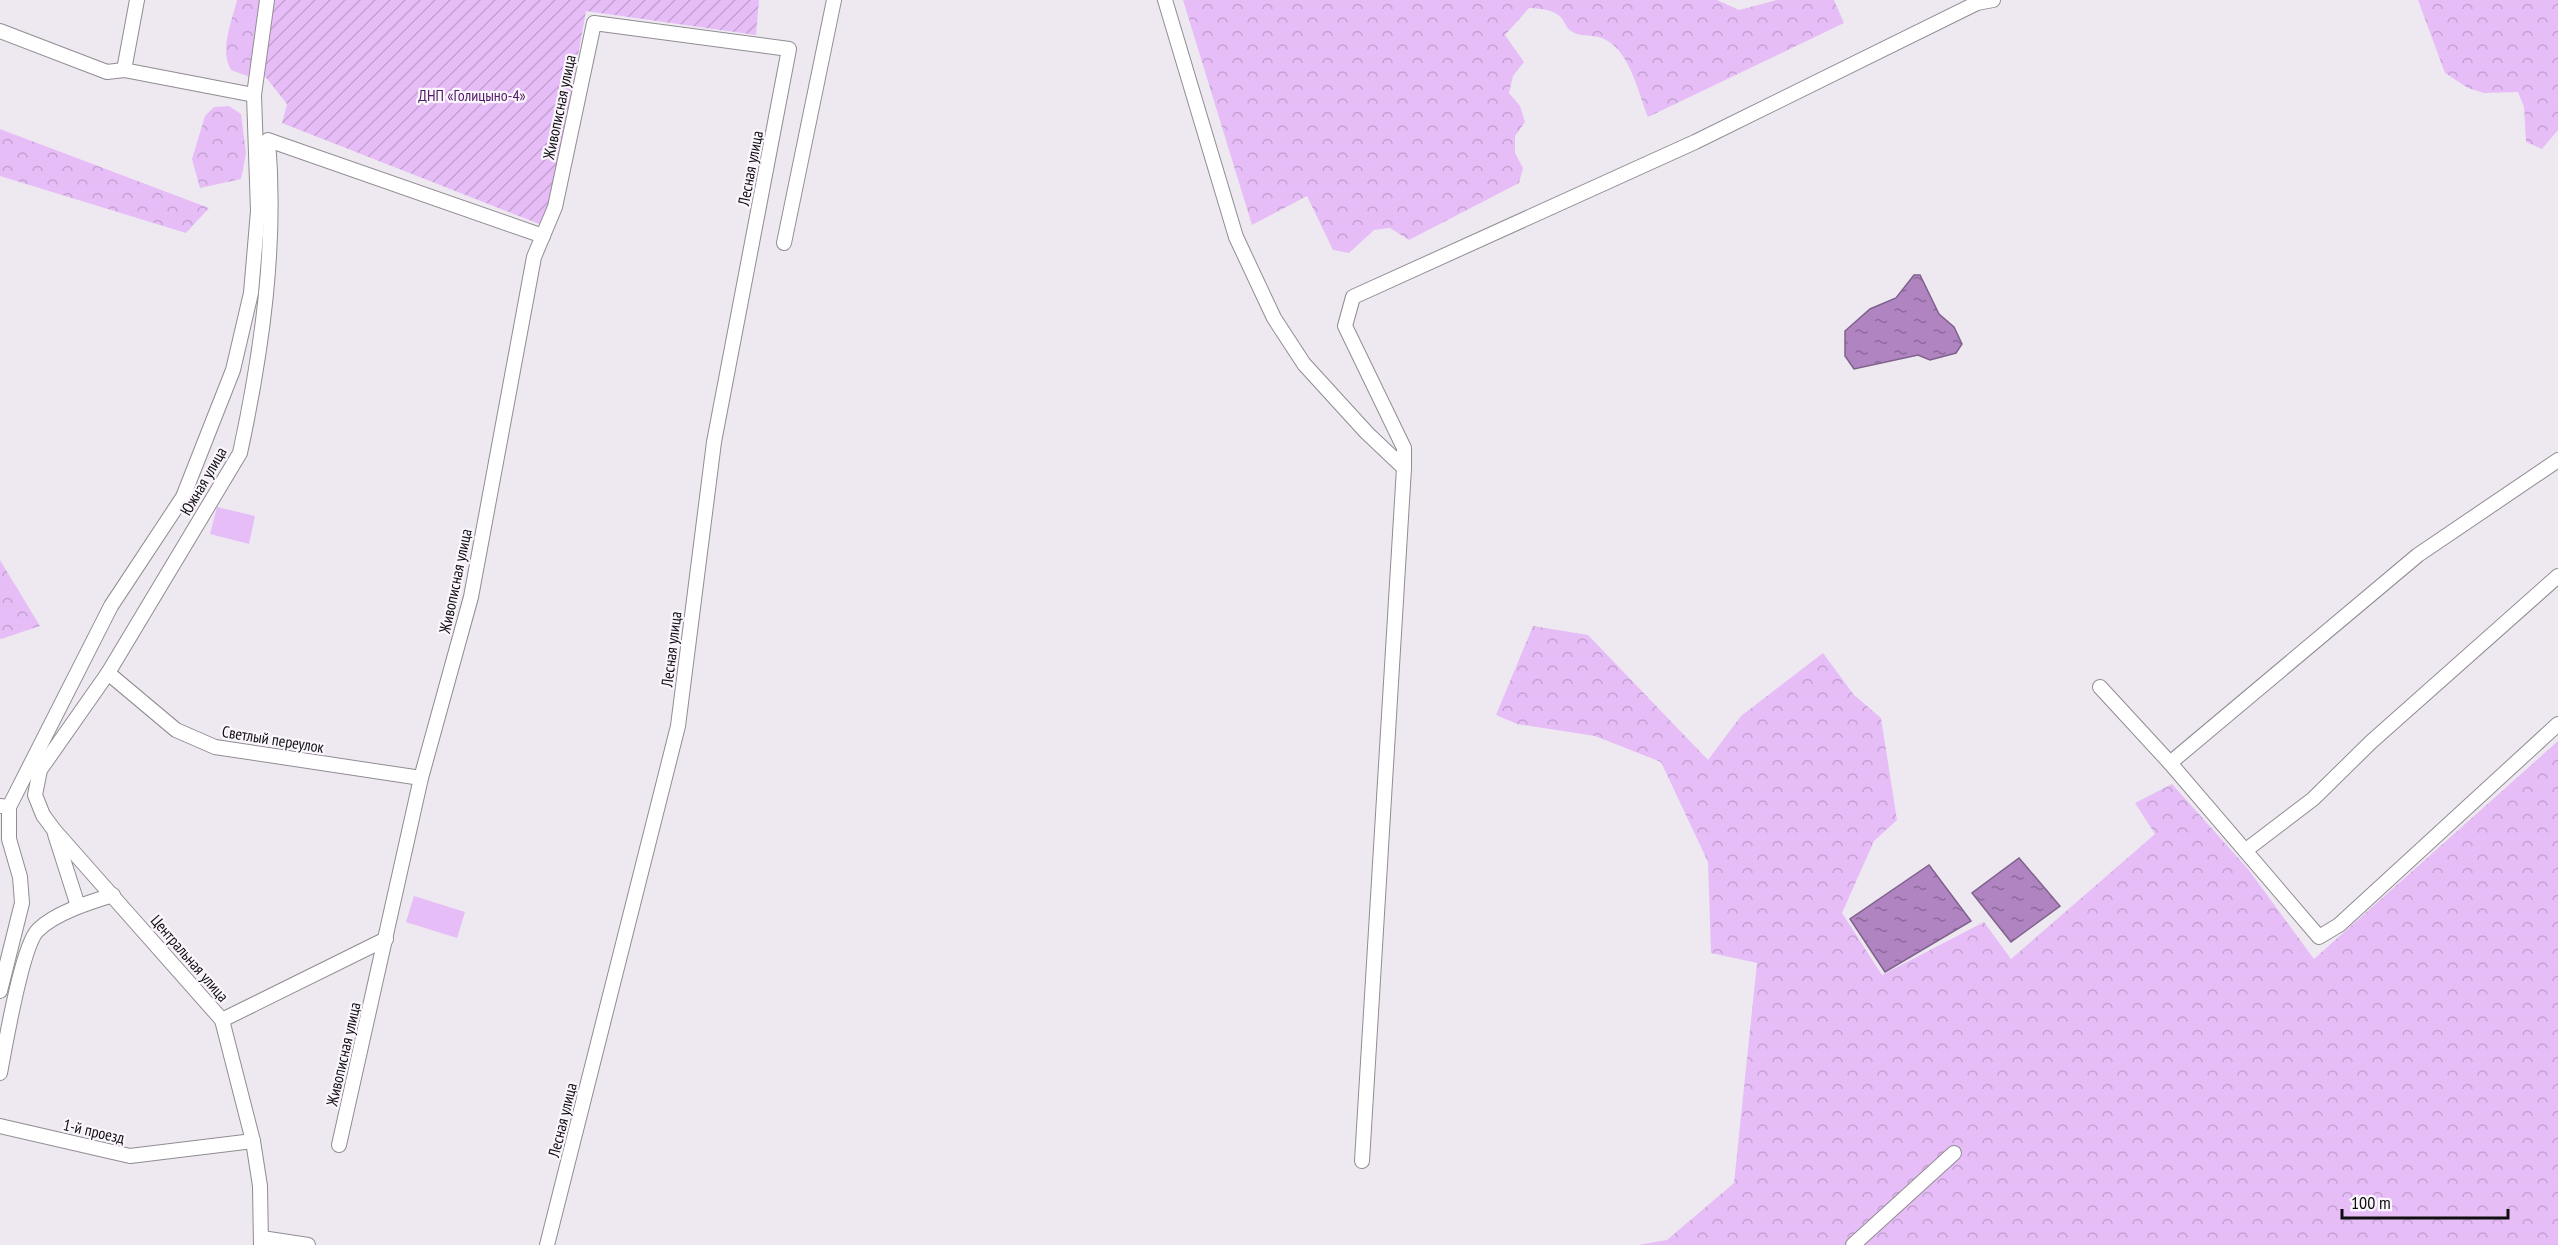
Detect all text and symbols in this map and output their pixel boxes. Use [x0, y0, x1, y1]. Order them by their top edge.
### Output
street label: Живописная улица [538, 53, 580, 162]
park label: ДНП «Голицыно-4» [418, 85, 526, 105]
street label: Лесная улица [733, 129, 767, 208]
street label: Южная улица [175, 443, 231, 519]
street label: Живописная улица [434, 527, 476, 636]
street label: Лесная улица [656, 610, 686, 689]
street label: Светлый переулок [221, 721, 326, 757]
street label: Центральная улица [147, 910, 233, 1006]
street label: Живописная улица [321, 1000, 365, 1109]
street label: Лесная улица [543, 1081, 581, 1160]
street label: 1-й проезд [61, 1114, 127, 1148]
scale bar [2342, 1182, 2508, 1220]
text: 100 m [2351, 1191, 2391, 1214]

